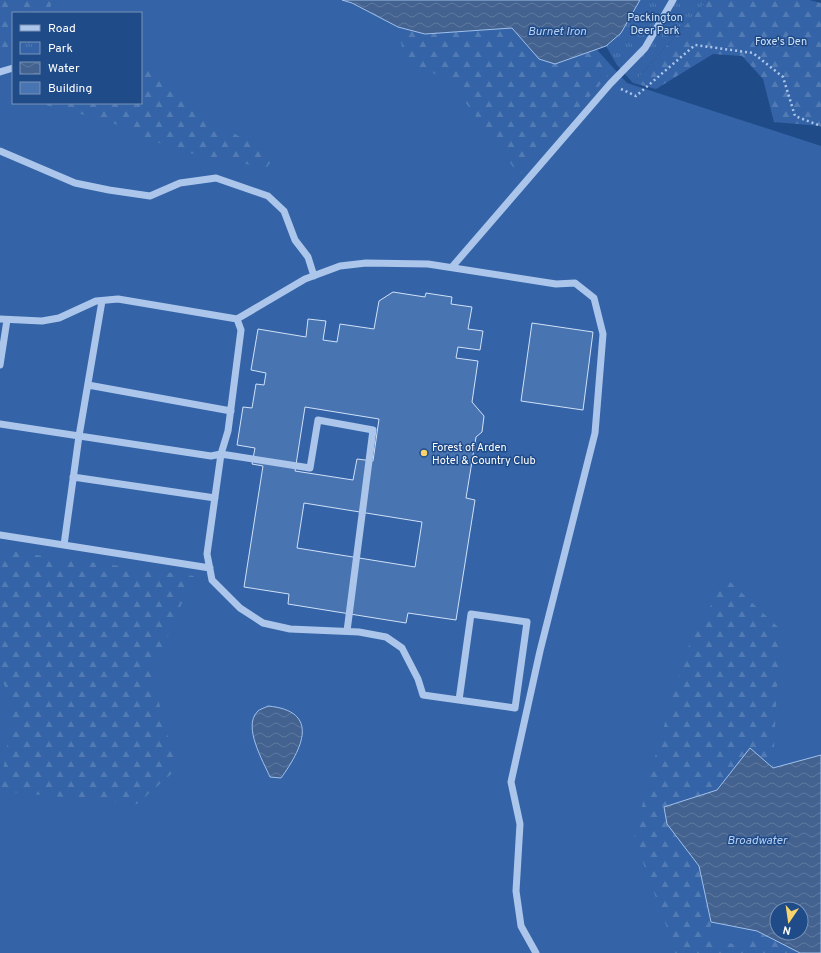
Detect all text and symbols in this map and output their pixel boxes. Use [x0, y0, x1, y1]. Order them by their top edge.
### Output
park label: Packington Deer Park [627, 11, 683, 38]
legend [12, 12, 142, 104]
text: Road [48, 21, 76, 37]
water label: Burnet Iron [528, 24, 587, 40]
park label: Foxe's Den [755, 35, 807, 49]
text: Park [48, 41, 73, 57]
text: Water [48, 61, 80, 77]
text: Building [48, 81, 92, 97]
place label: Forest of Arden Hotel & Country Club [432, 441, 536, 468]
marker: Forest of Arden Hotel & Country Club [419, 448, 429, 458]
water label: Broadwater [727, 833, 788, 849]
north arrow [769, 901, 809, 941]
text: N [782, 922, 792, 937]

